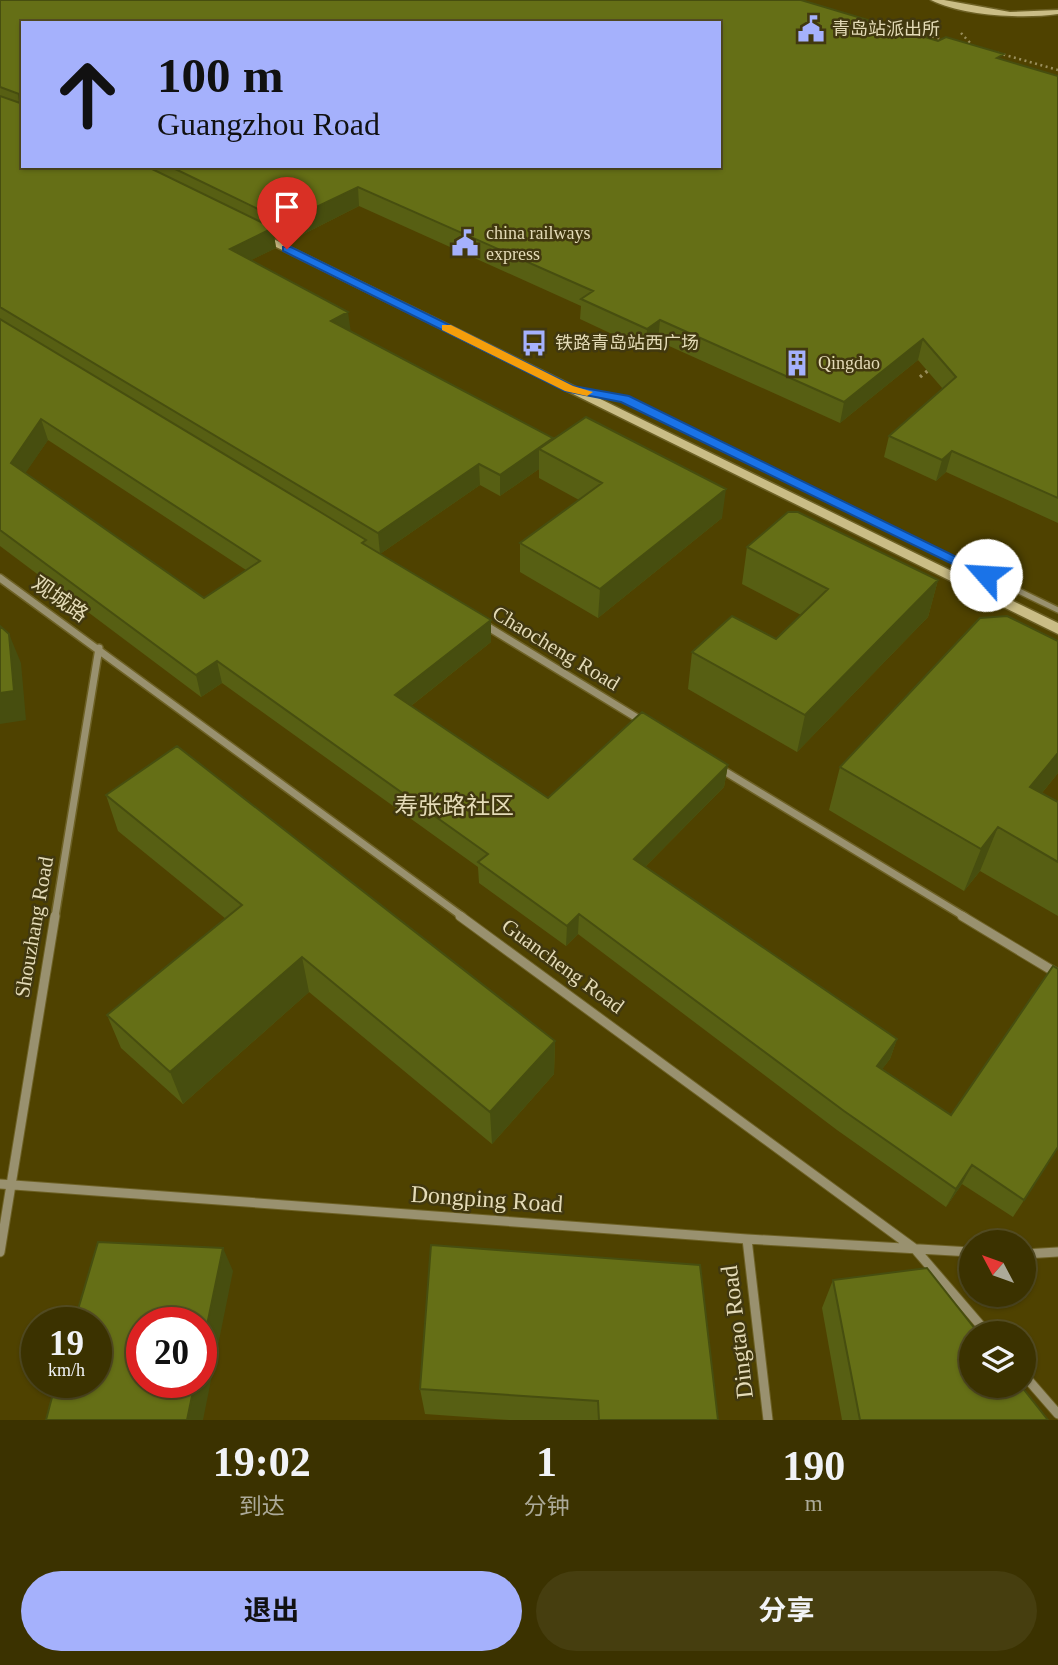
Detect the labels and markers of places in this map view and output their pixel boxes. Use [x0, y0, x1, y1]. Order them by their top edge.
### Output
public building icon: 青岛站派出所 [796, 14, 826, 44]
place label: 青岛站派出所 [832, 19, 940, 39]
pin [257, 177, 317, 249]
place label: china railways express [486, 223, 590, 264]
public building icon: china railways express [450, 228, 480, 258]
bus stop icon: 铁路青岛站西广场 [519, 328, 549, 358]
place label: 铁路青岛站西广场 [555, 333, 699, 353]
building icon: Qingdao [782, 348, 812, 378]
place label: Qingdao [818, 353, 880, 373]

